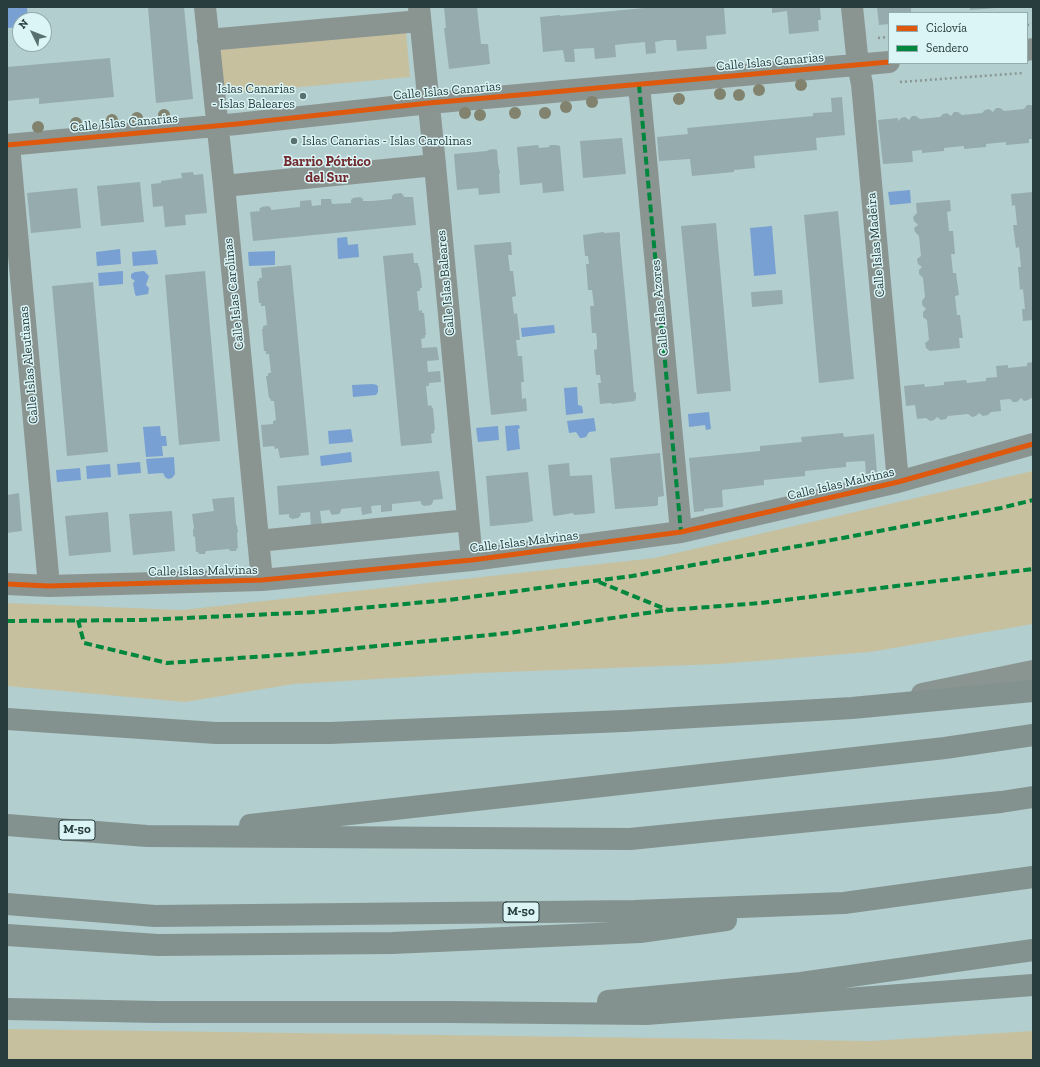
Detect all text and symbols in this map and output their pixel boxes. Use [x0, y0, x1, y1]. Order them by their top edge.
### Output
north arrow [12, 12, 52, 52]
legend [888, 12, 1028, 64]
text: N [16, 17, 31, 32]
text: Ciclovía [926, 21, 967, 35]
text: Sendero [926, 41, 968, 55]
street label: Calle Islas Canarias [715, 50, 825, 74]
street label: Calle Islas Canarias [392, 79, 502, 103]
place label: Islas Canarias - Islas Baleares [212, 81, 295, 112]
marker: Islas Canarias - Islas Baleares [298, 91, 308, 101]
street label: Calle Islas Canarias [69, 111, 179, 135]
place label: Islas Canarias - Islas Carolinas [302, 133, 472, 149]
marker: Islas Canarias - Islas Carolinas [289, 136, 299, 146]
district label: Barrio Pórtico del Sur [283, 154, 371, 186]
street label: Calle Islas Madeira [864, 192, 888, 298]
street label: Calle Islas Baleares [434, 229, 458, 337]
street label: Calle Islas Carolinas [220, 237, 248, 351]
street label: Calle Islas Azores [648, 259, 672, 357]
street label: Calle Islas Aleutianas [16, 305, 42, 425]
street label: Calle Islas Malvinas [786, 464, 896, 504]
street label: Calle Islas Malvinas [469, 528, 579, 556]
street label: Calle Islas Malvinas [148, 562, 258, 580]
road number: M-50 [59, 820, 95, 840]
road number: M-50 [503, 902, 539, 922]

